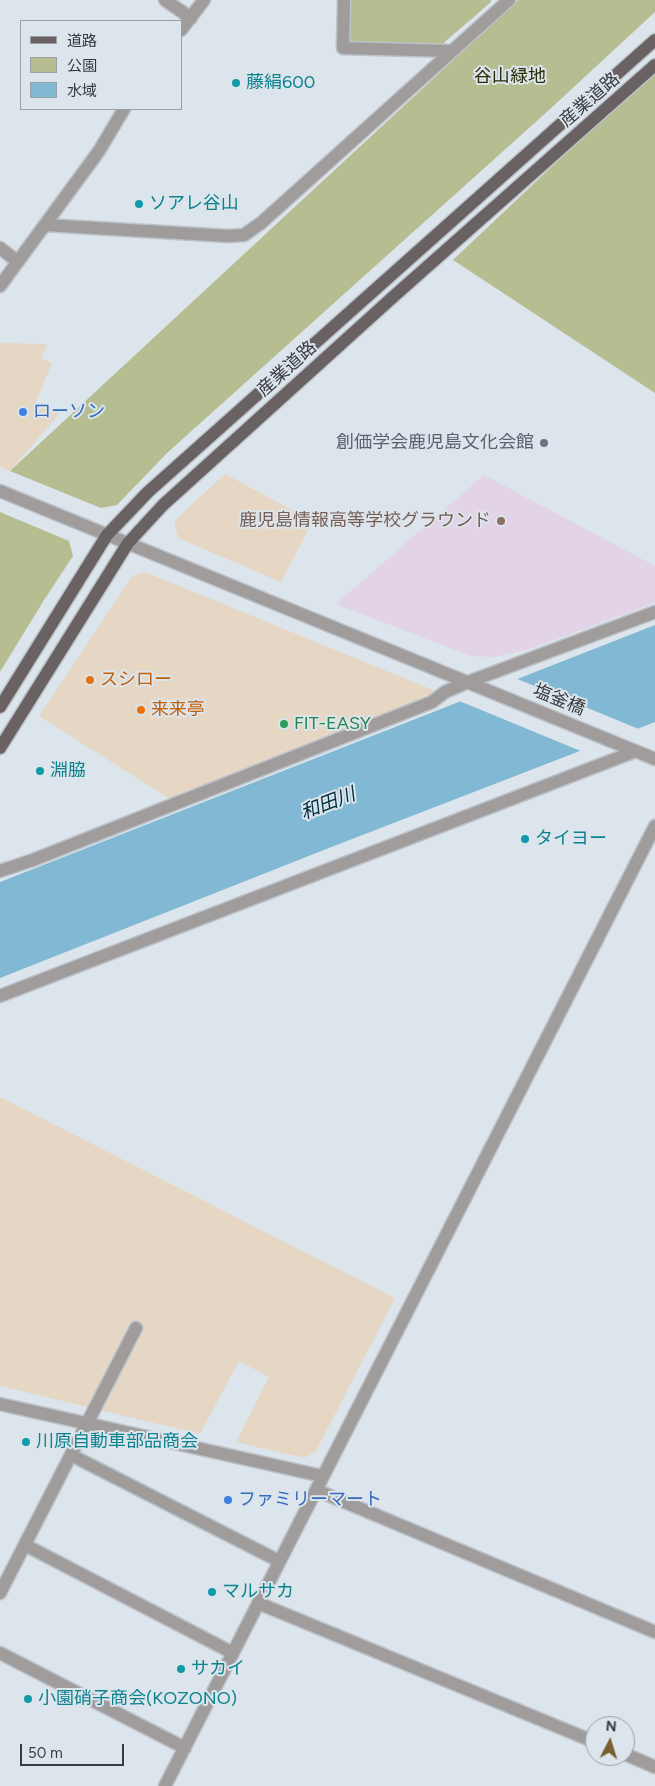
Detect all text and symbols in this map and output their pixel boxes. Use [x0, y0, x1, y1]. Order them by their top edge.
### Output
legend [20, 20, 182, 110]
text: 道路 [67, 32, 97, 50]
text: 公園 [67, 57, 97, 75]
park label: 谷山緑地 [474, 66, 546, 88]
street label: 産業道路 [556, 68, 624, 132]
place label: 藤絹600 [246, 72, 315, 94]
marker: 藤絹600 [230, 77, 242, 89]
text: 水域 [67, 82, 97, 100]
place label: ソアレ谷山 [149, 193, 239, 215]
marker: ソアレ谷山 [133, 198, 145, 210]
street label: 産業道路 [253, 337, 321, 401]
place label: ローソン [33, 401, 105, 423]
marker: ローソン [17, 406, 29, 418]
place label: 創価学会鹿児島文化会館 [336, 432, 534, 454]
marker: 創価学会鹿児島文化会館 [538, 437, 550, 449]
place label: 鹿児島情報高等学校グラウンド [239, 510, 491, 532]
marker: 鹿児島情報高等学校グラウンド [495, 515, 507, 527]
place label: スシロー [100, 669, 172, 691]
marker: スシロー [84, 674, 96, 686]
street label: 塩釜橋 [530, 680, 588, 720]
place label: 来来亭 [151, 699, 205, 721]
marker: 来来亭 [135, 704, 147, 716]
place label: FIT-EASY [294, 713, 371, 735]
marker: FIT-EASY [278, 718, 290, 730]
place label: 淵脇 [50, 760, 86, 782]
marker: 淵脇 [34, 765, 46, 777]
water label: 和田川 [297, 783, 359, 825]
place label: タイヨー [535, 828, 607, 850]
marker: タイヨー [519, 833, 531, 845]
place label: 川原自動車部品商会 [36, 1431, 198, 1453]
marker: 川原自動車部品商会 [20, 1436, 32, 1448]
place label: ファミリーマート [238, 1489, 382, 1511]
marker: ファミリーマート [222, 1494, 234, 1506]
place label: マルサカ [222, 1581, 294, 1603]
marker: マルサカ [206, 1586, 218, 1598]
place label: サカイ [191, 1658, 245, 1680]
marker: サカイ [175, 1663, 187, 1675]
place label: 小園硝子商会(KOZONO) [38, 1688, 237, 1710]
marker: 小園硝子商会(KOZONO) [22, 1693, 34, 1705]
north arrow [585, 1716, 635, 1766]
text: N [605, 1718, 617, 1735]
scale bar [22, 1734, 126, 1766]
text: 50 m [28, 1744, 63, 1762]

